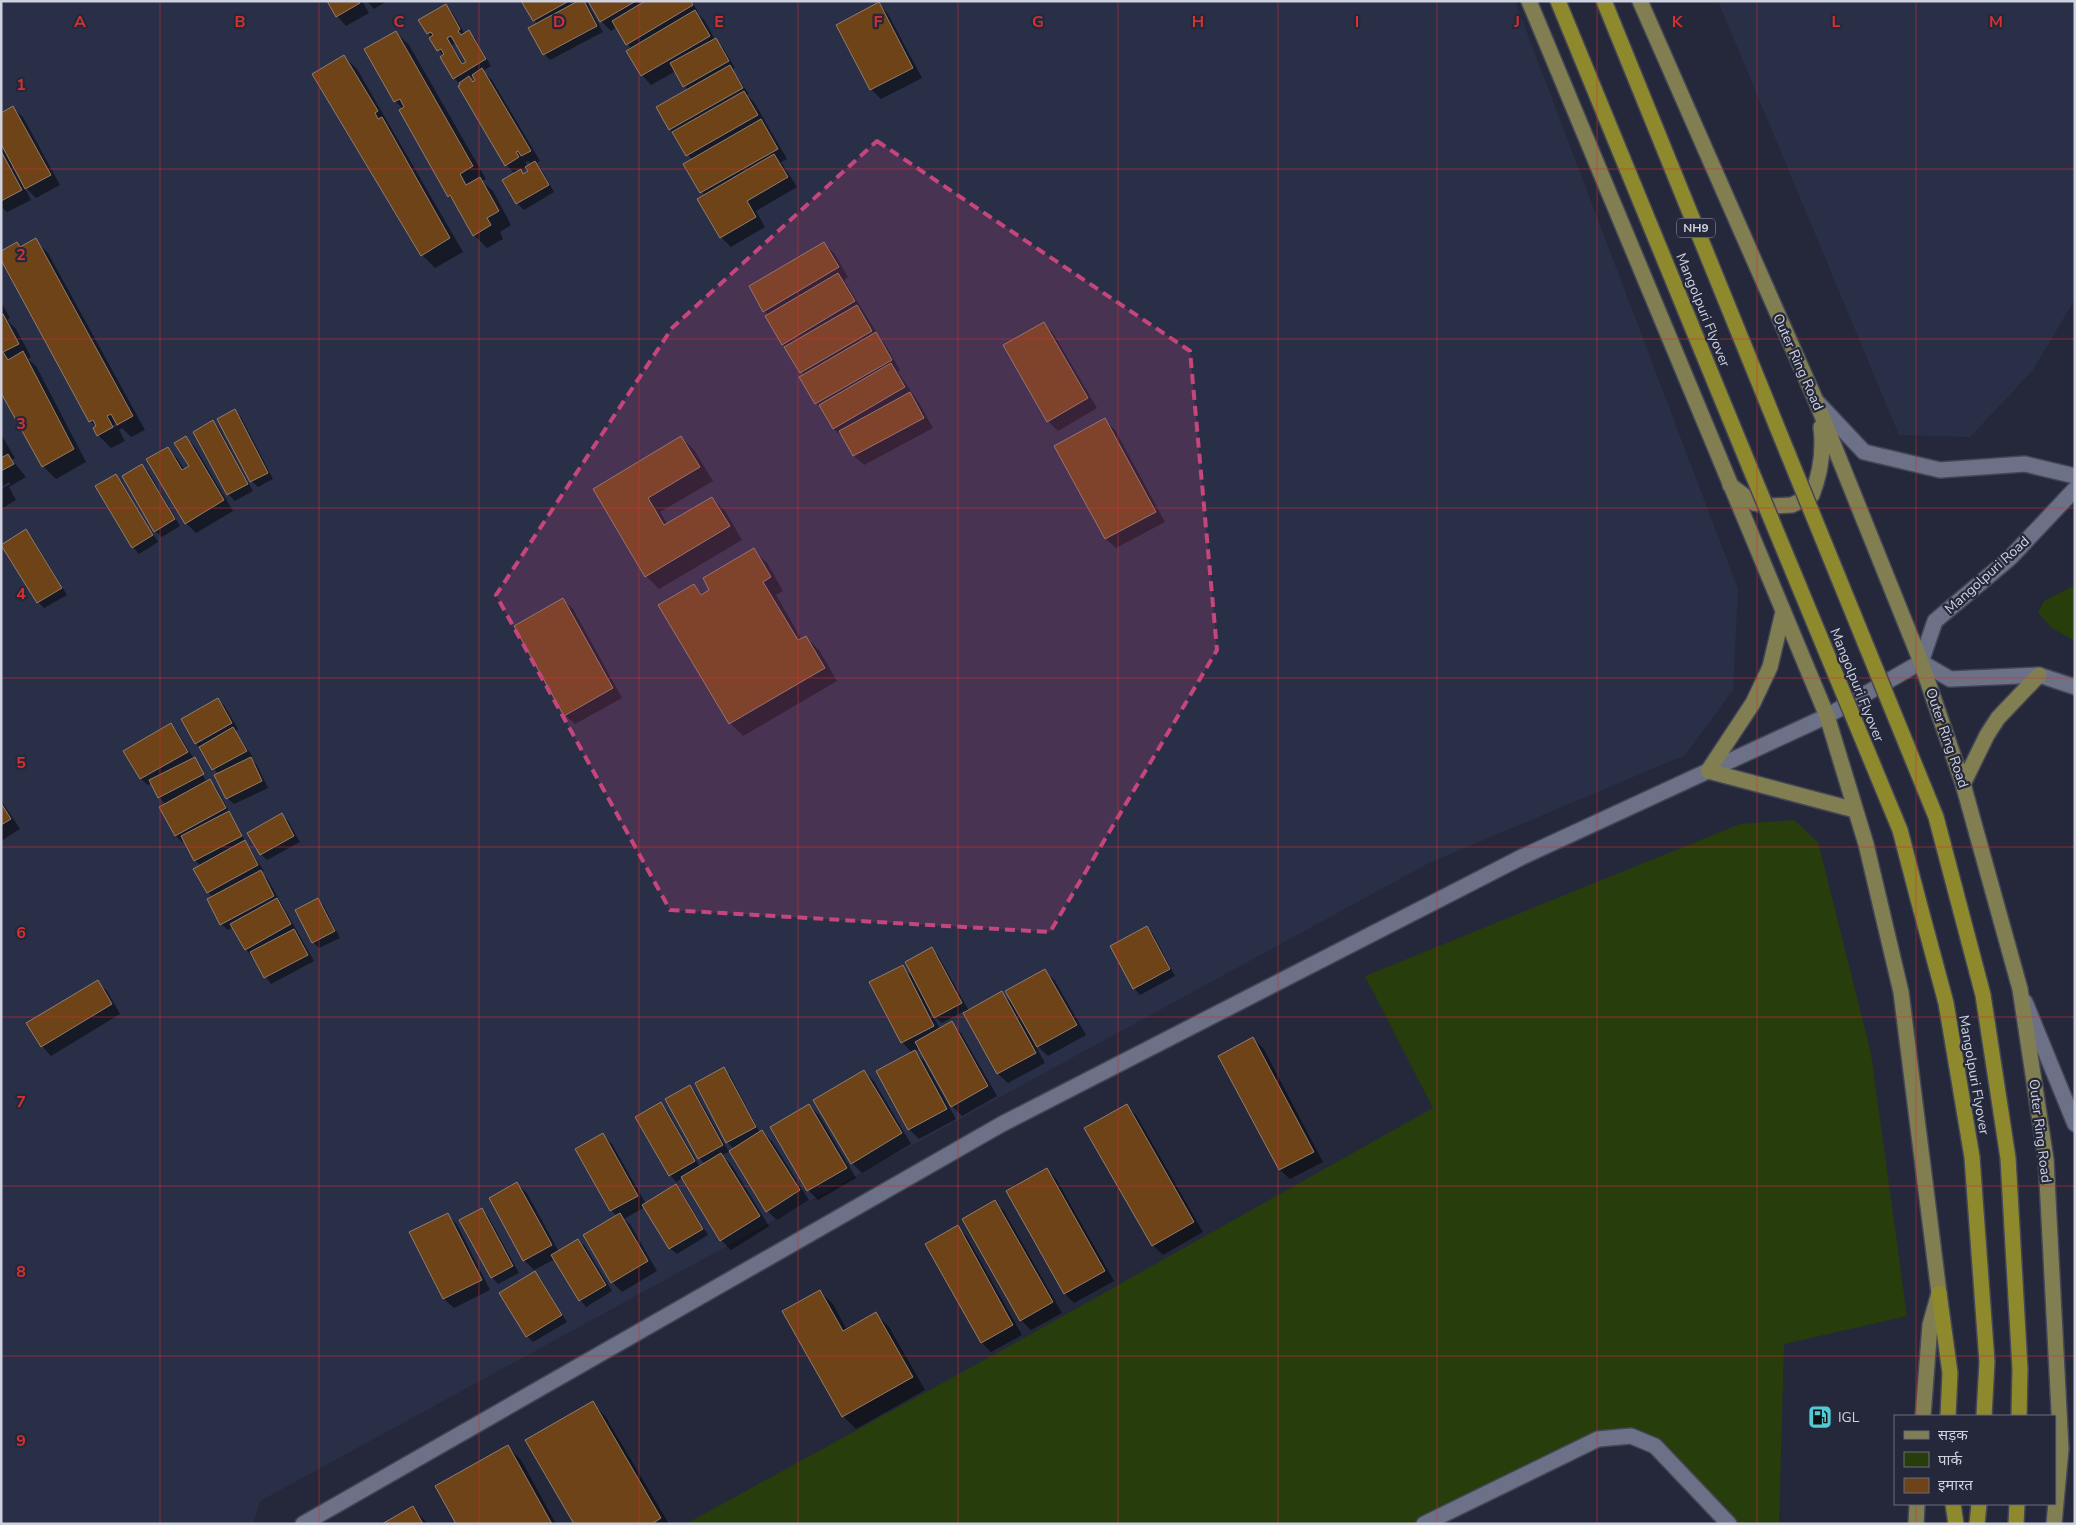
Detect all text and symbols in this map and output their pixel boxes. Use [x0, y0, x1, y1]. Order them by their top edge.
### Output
text: A [74, 11, 86, 33]
text: B [234, 11, 246, 33]
text: C [394, 11, 405, 33]
text: D [553, 11, 565, 33]
text: E [714, 11, 724, 33]
text: F [874, 11, 883, 33]
text: G [1032, 11, 1044, 33]
text: H [1192, 11, 1204, 33]
text: I [1355, 11, 1359, 33]
text: J [1513, 11, 1520, 33]
text: K [1672, 11, 1684, 33]
text: L [1832, 11, 1841, 33]
text: M [1989, 11, 2003, 33]
text: 1 [16, 74, 26, 96]
road number: NH9 [1677, 218, 1715, 238]
text: 2 [16, 244, 26, 266]
street label: Mangolpuri Flyover [1671, 250, 1735, 370]
street label: Outer Ring Road [1768, 310, 1828, 414]
text: 3 [16, 413, 26, 435]
street label: Mangolpuri Road [1941, 532, 2033, 618]
text: 4 [16, 583, 26, 605]
street label: Mangolpuri Flyover [1825, 625, 1889, 745]
street label: Outer Ring Road [1921, 686, 1973, 790]
text: 5 [16, 752, 26, 774]
text: 6 [16, 922, 26, 944]
street label: Mangolpuri Flyover [1954, 1014, 1994, 1136]
street label: Outer Ring Road [2024, 1078, 2056, 1184]
text: 7 [16, 1091, 26, 1113]
text: 8 [16, 1261, 26, 1283]
fuel station icon: IGL [1807, 1404, 1833, 1430]
place label: IGL [1838, 1408, 1860, 1427]
legend [1894, 1415, 2056, 1505]
text: सड़क [1938, 1425, 1968, 1445]
text: 9 [16, 1430, 26, 1452]
text: पार्क [1938, 1450, 1962, 1470]
text: इमारत [1938, 1475, 1973, 1495]

